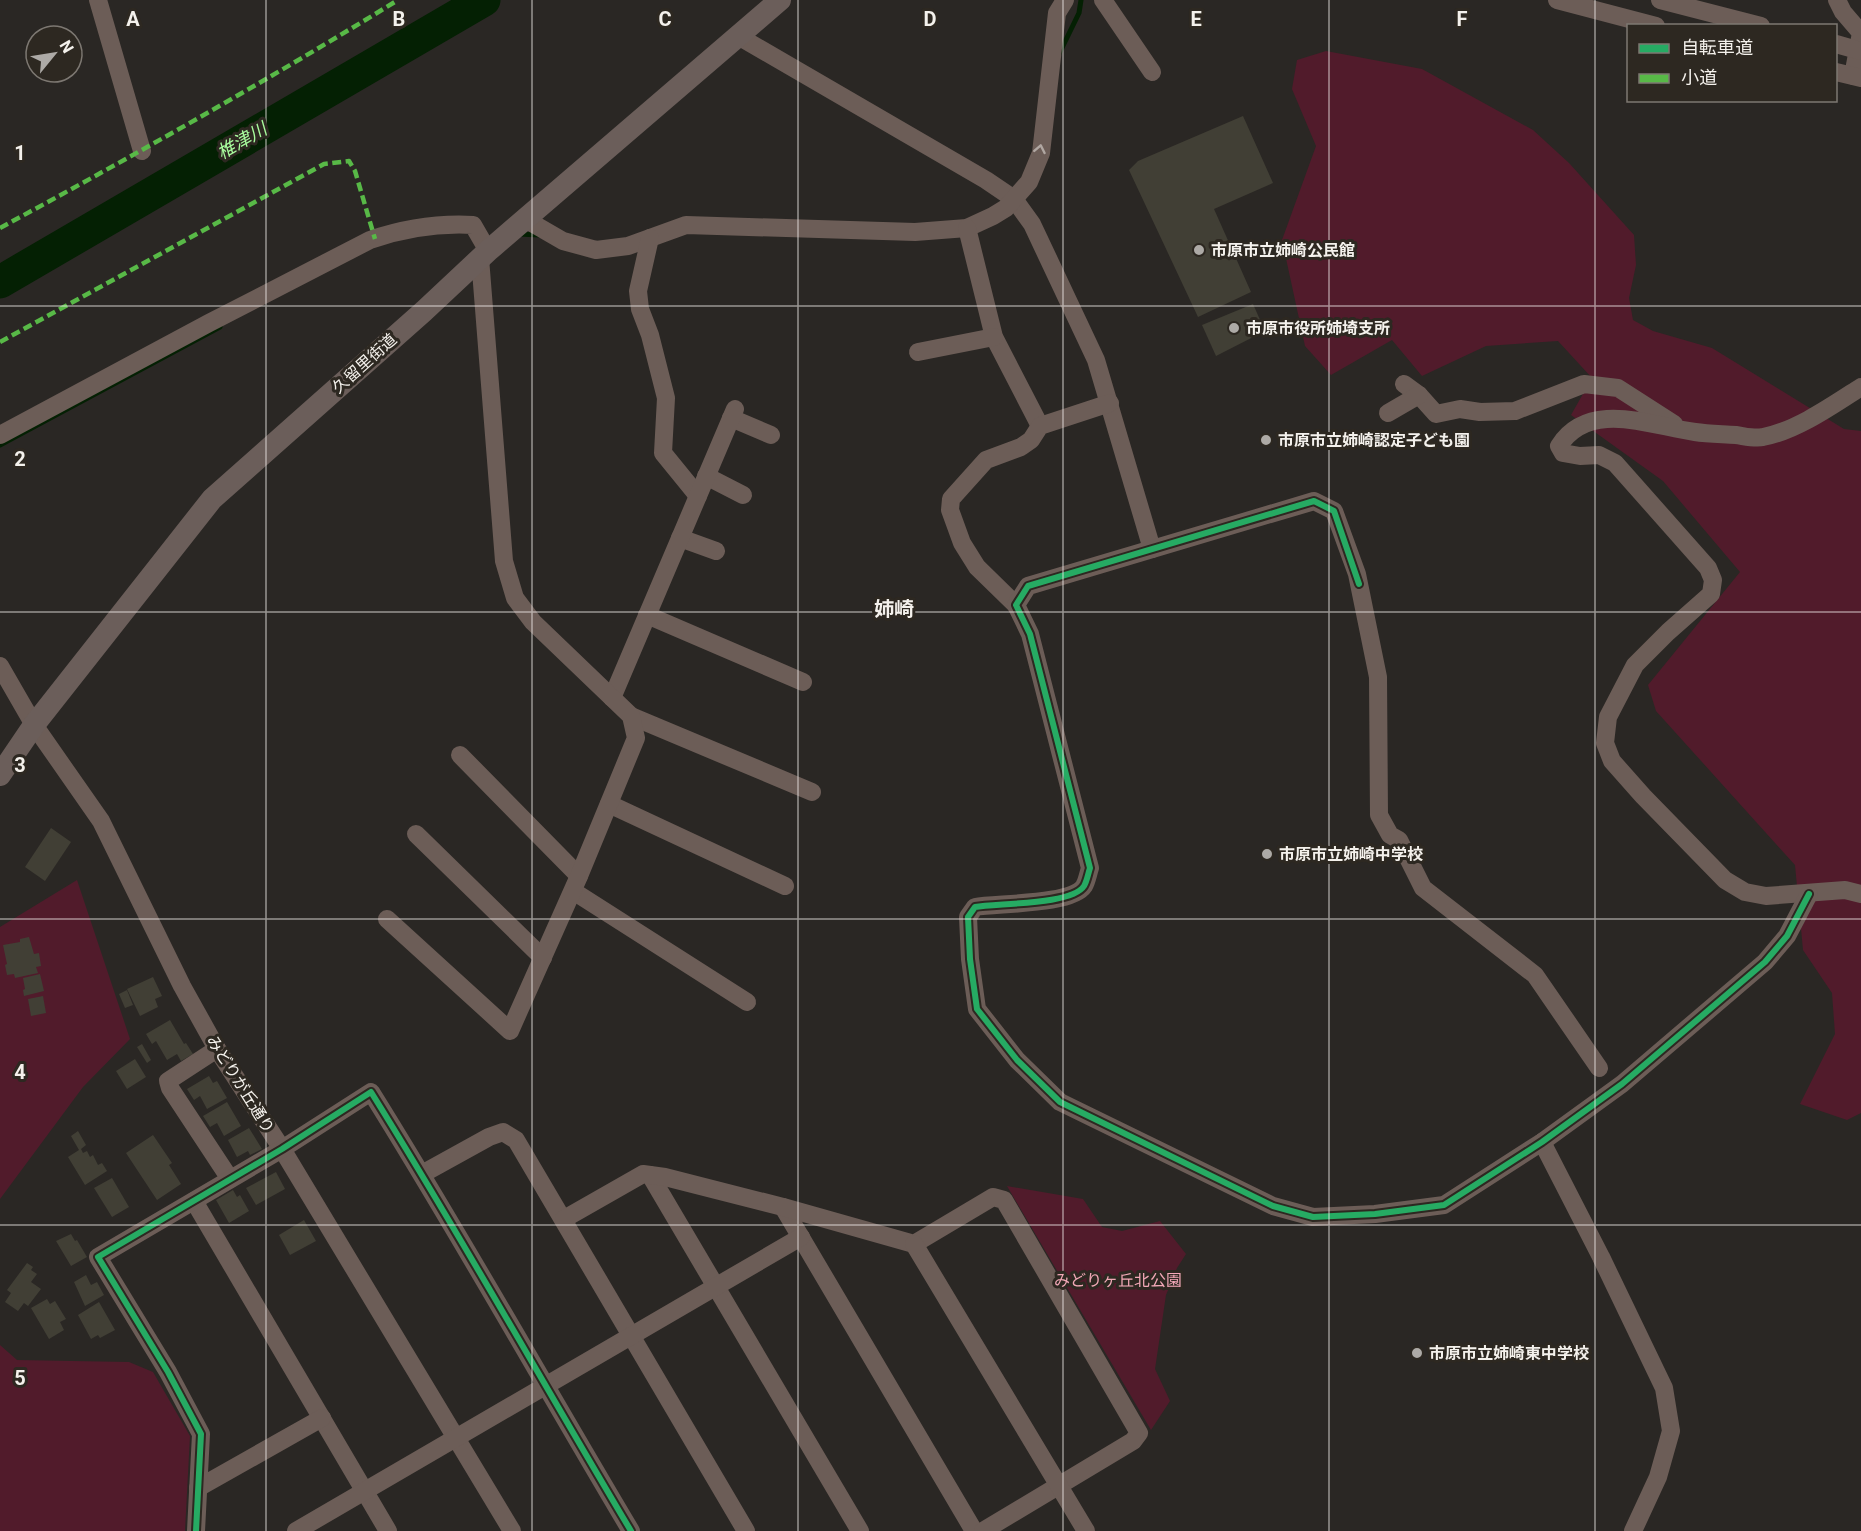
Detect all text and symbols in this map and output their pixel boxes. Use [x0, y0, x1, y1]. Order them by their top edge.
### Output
text: A [126, 7, 140, 31]
text: B [393, 7, 405, 31]
text: C [658, 7, 672, 31]
text: D [924, 7, 937, 31]
text: E [1190, 7, 1202, 31]
text: F [1457, 7, 1468, 31]
north arrow [24, 24, 84, 84]
legend [1627, 24, 1837, 102]
text: N [56, 37, 78, 56]
text: 自転車道 [1681, 37, 1753, 58]
text: 小道 [1681, 67, 1717, 88]
water label: 椎津川 [213, 117, 272, 163]
text: 1 [14, 141, 26, 165]
one-way arrow [1033, 144, 1046, 154]
place label: 市原市立姉崎公民館 [1211, 241, 1355, 260]
marker: 市原市立姉崎公民館 [1192, 243, 1206, 257]
place label: 市原市役所姉埼支所 [1246, 319, 1390, 338]
marker: 市原市役所姉埼支所 [1227, 321, 1241, 335]
street label: 久留里街道 [328, 330, 400, 397]
place label: 市原市立姉崎認定子ども園 [1278, 431, 1470, 450]
marker: 市原市立姉崎認定子ども園 [1259, 433, 1273, 447]
text: 2 [14, 447, 26, 471]
district label: 姉崎 [874, 597, 914, 621]
text: 3 [14, 753, 26, 777]
place label: 市原市立姉崎中学校 [1279, 845, 1423, 864]
marker: 市原市立姉崎中学校 [1260, 847, 1274, 861]
street label: みどりが丘通り [203, 1032, 278, 1137]
text: 4 [14, 1060, 26, 1084]
park label: みどりヶ丘北公園 [1054, 1271, 1182, 1290]
place label: 市原市立姉崎東中学校 [1429, 1344, 1589, 1363]
marker: 市原市立姉崎東中学校 [1410, 1346, 1424, 1360]
text: 5 [14, 1366, 26, 1390]

